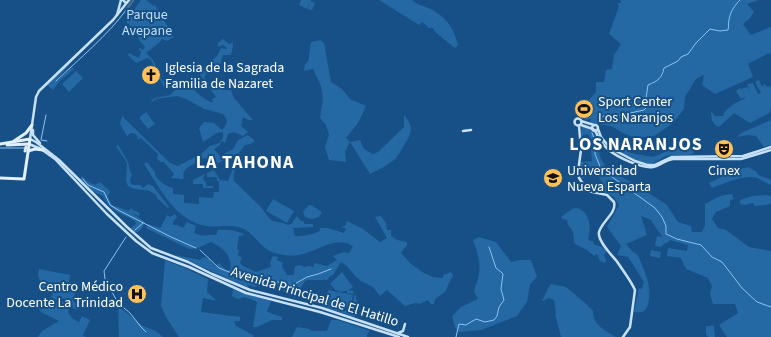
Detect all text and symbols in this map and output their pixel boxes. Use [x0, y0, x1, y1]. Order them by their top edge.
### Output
park label: Parque Avepane [122, 5, 172, 41]
place label: Iglesia de la Sagrada Familia de Nazaret [165, 58, 284, 94]
church icon: Iglesia de la Sagrada Familia de Nazaret [140, 64, 162, 86]
place label: Sport Center Los Naranjos [598, 92, 673, 128]
sports icon: Sport Center Los Naranjos [573, 98, 595, 120]
district label: LOS NARANJOS [569, 132, 703, 157]
theatre icon: Cinex [713, 138, 735, 160]
district label: LA TAHONA [196, 150, 294, 175]
place label: Universidad Nueva Esparta [567, 161, 651, 197]
place label: Cinex [708, 161, 741, 181]
school or university icon: Universidad Nueva Esparta [542, 167, 564, 189]
street label: Avenida Principal de El Hatillo [228, 262, 401, 332]
place label: Centro Médico Docente La Trinidad [6, 277, 123, 313]
hospital icon: Centro Médico Docente La Trinidad [126, 283, 148, 305]

